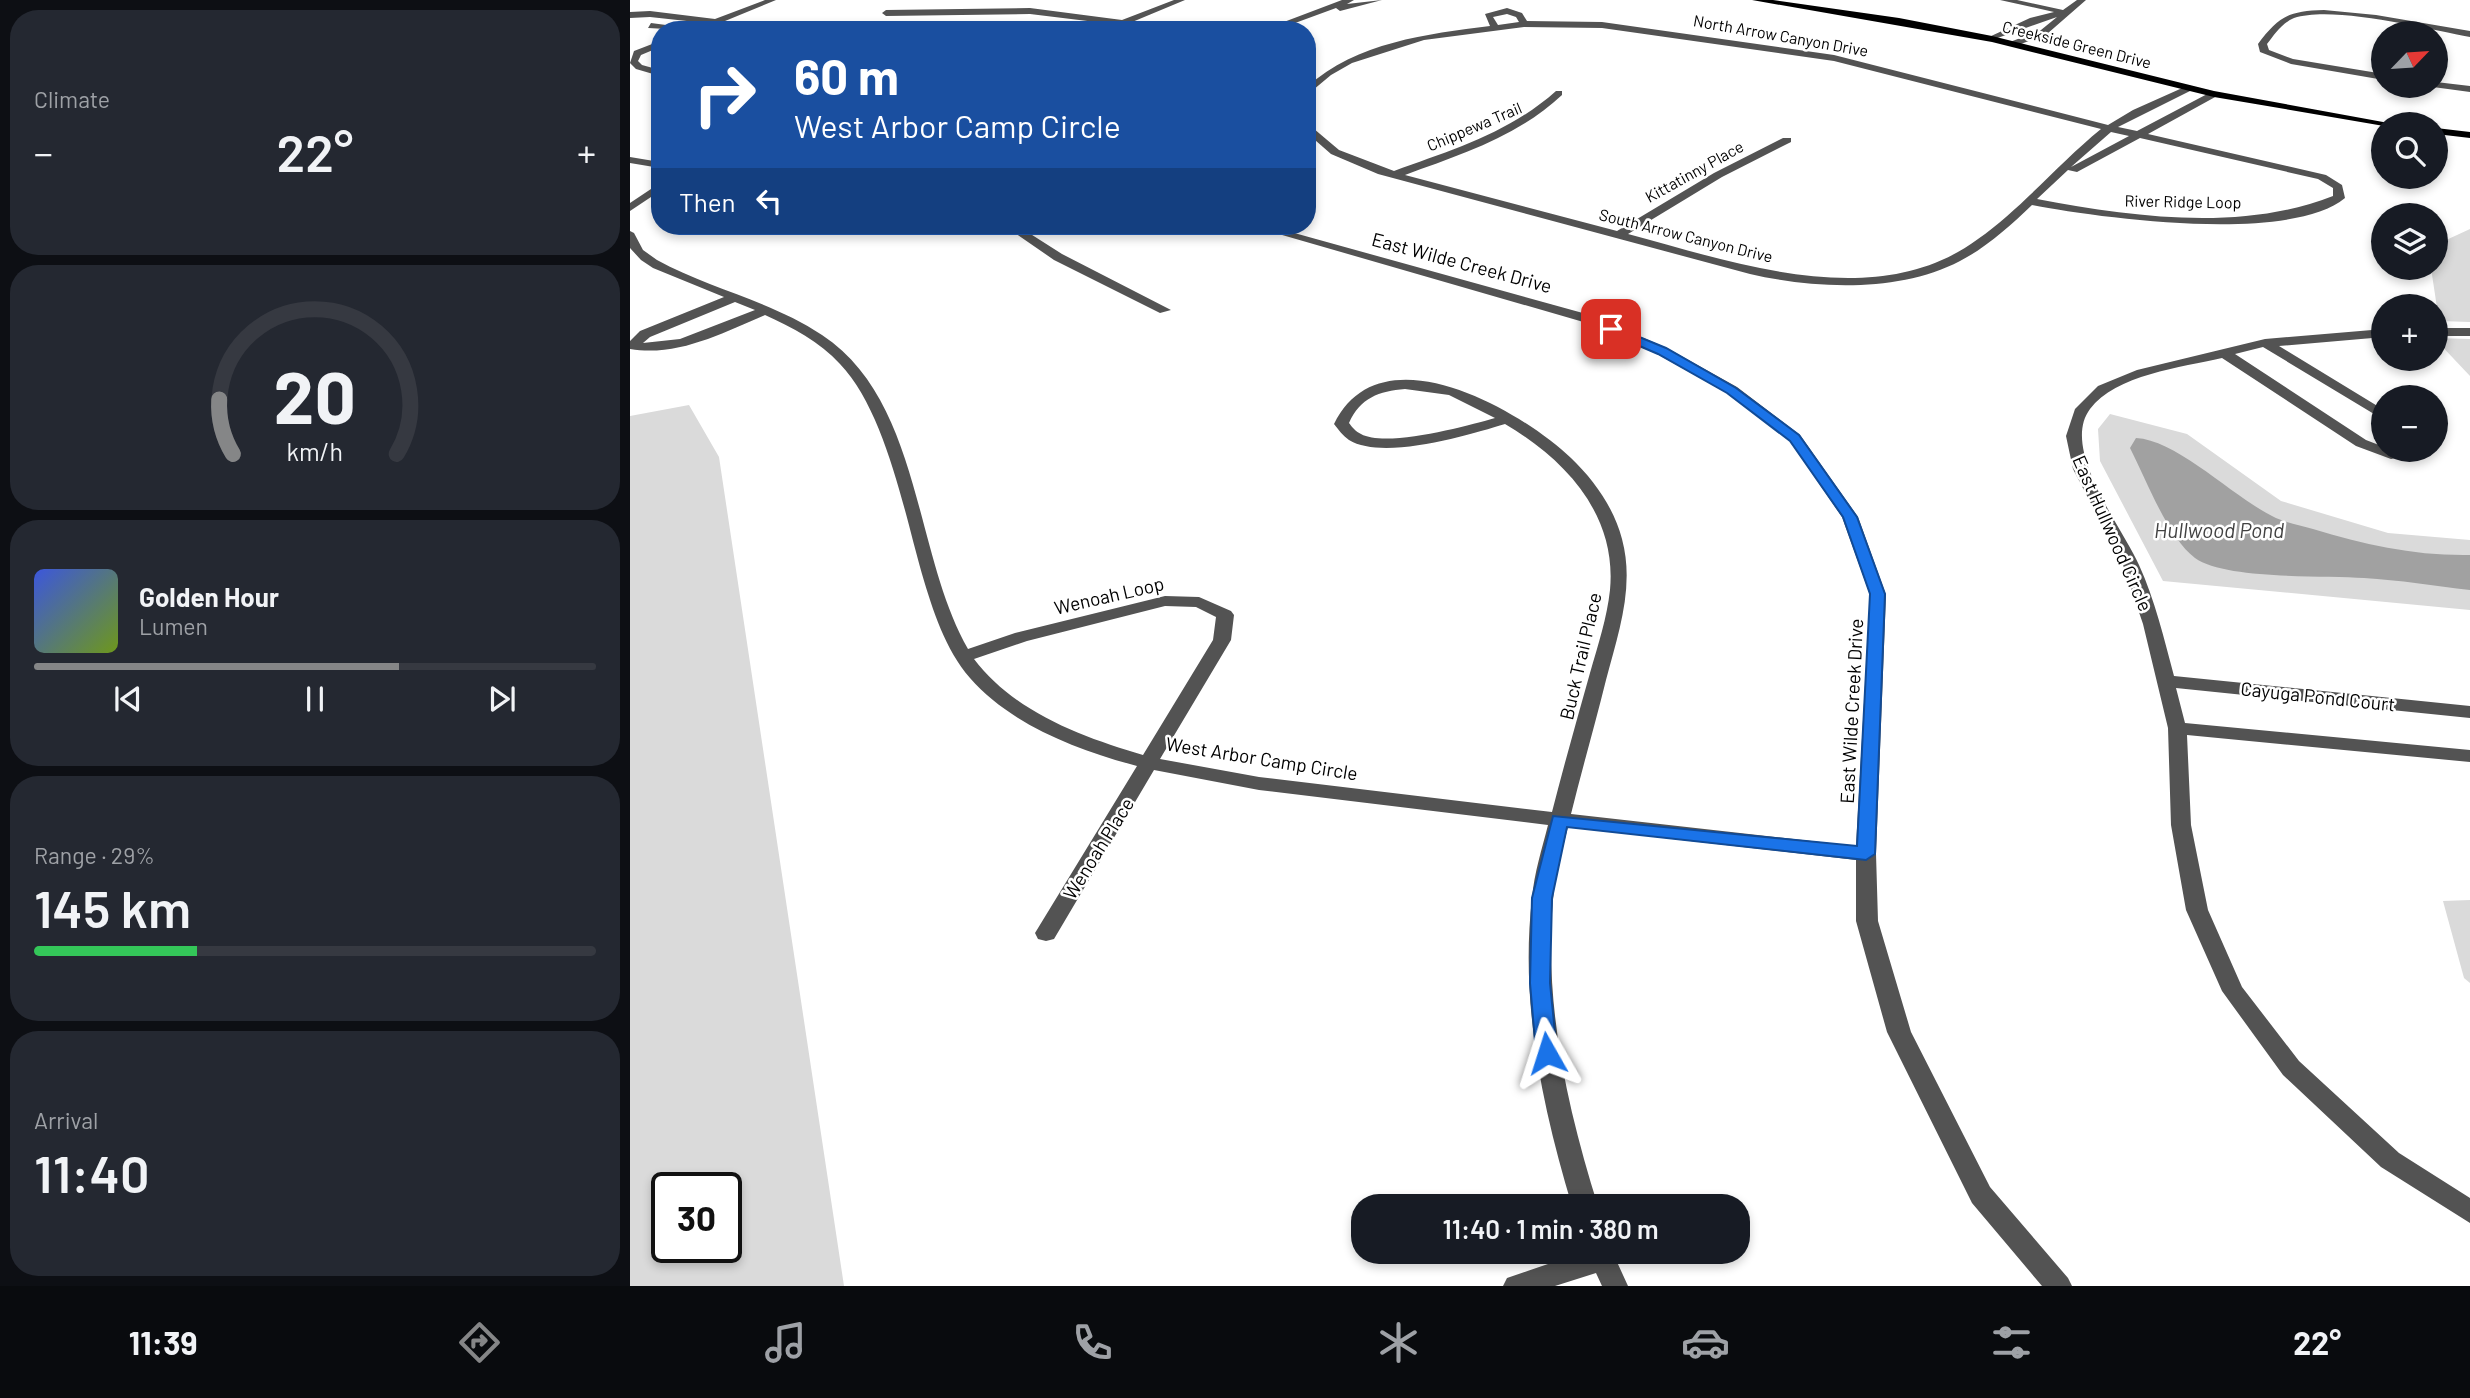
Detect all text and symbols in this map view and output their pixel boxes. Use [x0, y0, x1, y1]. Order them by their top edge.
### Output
street label: North Arrow Canyon Drive [1692, 10, 1870, 60]
street label: Creekside Green Drive [2001, 16, 2153, 72]
north arrow [2371, 21, 2448, 98]
map controls [2371, 21, 2448, 462]
text: 60 m [794, 46, 899, 105]
icon: right [679, 49, 770, 140]
text: Climate [34, 85, 110, 113]
street label: Chippewa Trail [1424, 98, 1524, 154]
text: West Arbor Camp Circle [794, 106, 1121, 144]
button: search [2371, 112, 2448, 189]
text: 22° [277, 120, 353, 182]
text: − [34, 129, 53, 175]
text: + [577, 129, 596, 175]
street label: Kittatinny Place [1642, 136, 1746, 206]
icon: left [750, 182, 788, 220]
text: Then [679, 186, 736, 217]
street label: River Ridge Loop [2124, 190, 2242, 212]
button: layers [2371, 203, 2448, 280]
street label: South Arrow Canyon Drive [1597, 204, 1775, 266]
street label: East Wilde Creek Drive [1369, 227, 1555, 297]
button: + [2371, 294, 2448, 371]
pin [1581, 299, 1641, 359]
icon: arrive [1592, 310, 1630, 348]
text: 20 [274, 351, 356, 439]
button: − [2371, 385, 2448, 462]
text: km/h [287, 436, 343, 466]
street label: East Hullwood Circle [2068, 451, 2158, 615]
water label: Hullwood Pond [2154, 517, 2284, 542]
street label: Wenoah Loop [1052, 571, 1166, 619]
text: Golden Hour [139, 581, 279, 612]
street label: Buck Trail Place [1554, 590, 1606, 722]
text: Lumen [139, 612, 208, 640]
street label: East Wilde Creek Drive [1835, 618, 1867, 804]
street label: Cayuga Pond Court [2240, 676, 2396, 716]
icon: previous [109, 680, 147, 718]
icon: pause [296, 680, 334, 718]
icon: next [483, 680, 521, 718]
street label: West Arbor Camp Circle [1164, 731, 1360, 785]
street label: Wenoah Place [1058, 793, 1138, 903]
text: Range · 29% [34, 841, 155, 869]
text: 145 km [34, 876, 191, 938]
position arrow [1510, 1016, 1584, 1090]
text: Arrival [34, 1106, 98, 1134]
text: 11:40 [34, 1141, 149, 1203]
speed limit sign: 30 [651, 1172, 742, 1263]
text: 11:40 · 1 min · 380 m [1442, 1213, 1659, 1244]
icon: directions [455, 1318, 504, 1367]
icon: music [761, 1318, 810, 1367]
icon: phone [1068, 1318, 1117, 1367]
icon: climate [1374, 1318, 1423, 1367]
icon: car [1681, 1318, 1730, 1367]
icon: filters [1987, 1318, 2036, 1367]
text: 11:39 [129, 1323, 198, 1361]
text: 22° [2293, 1323, 2341, 1361]

